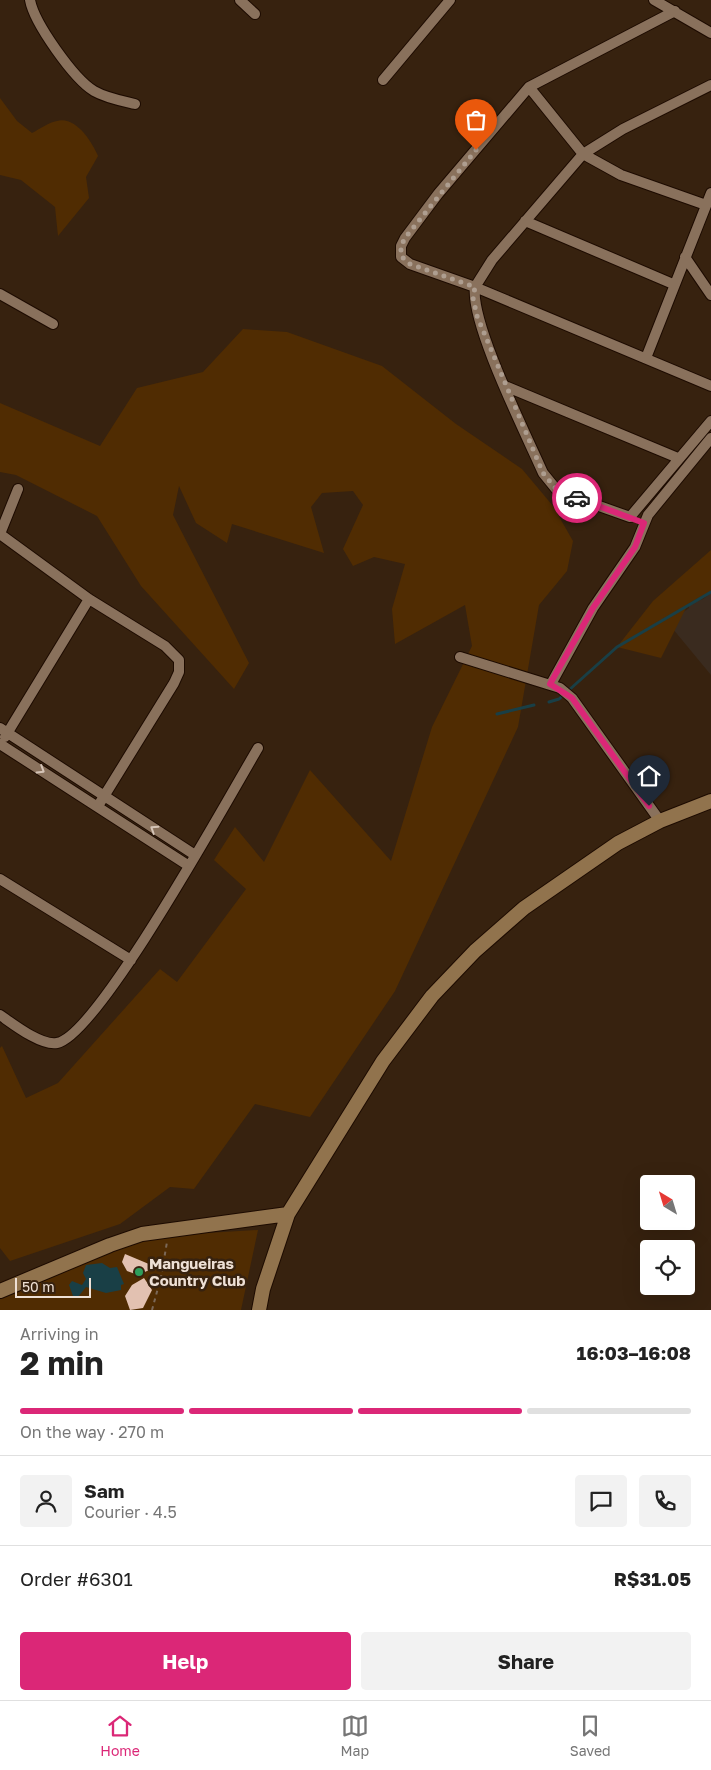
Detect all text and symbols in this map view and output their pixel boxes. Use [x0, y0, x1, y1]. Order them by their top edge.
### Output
pin [455, 99, 497, 150]
icon: bag [462, 106, 490, 134]
courier [552, 473, 602, 523]
icon: car [563, 484, 591, 512]
pin [628, 755, 670, 806]
icon: home [635, 762, 663, 790]
one-way arrow [36, 764, 45, 774]
one-way arrow [150, 826, 160, 835]
north arrow [640, 1175, 695, 1230]
map controls [640, 1175, 695, 1295]
button: locate [640, 1240, 695, 1295]
place label: Mangueiras Country Club [149, 1254, 245, 1289]
marker: Mangueiras Country Club [133, 1266, 145, 1278]
scale bar [15, 1275, 91, 1298]
text: 50 m [22, 1278, 55, 1295]
text: Arriving in [20, 1324, 99, 1344]
text: 16:03–16:08 [577, 1341, 691, 1364]
text: 2 min [20, 1344, 104, 1382]
text: On the way · 270 m [20, 1422, 164, 1442]
button: person [20, 1475, 72, 1527]
button: chat [575, 1475, 627, 1527]
button: phone [639, 1475, 691, 1527]
text: Sam [84, 1479, 124, 1502]
text: Courier · 4.5 [84, 1502, 177, 1522]
text: Order #6301 [20, 1567, 133, 1590]
text: R$31.05 [614, 1567, 691, 1590]
button: Help [20, 1632, 351, 1690]
button: Share [361, 1632, 691, 1690]
tab: Home [100, 1712, 140, 1759]
tab: Map [341, 1712, 369, 1759]
tab: Saved [570, 1712, 611, 1759]

